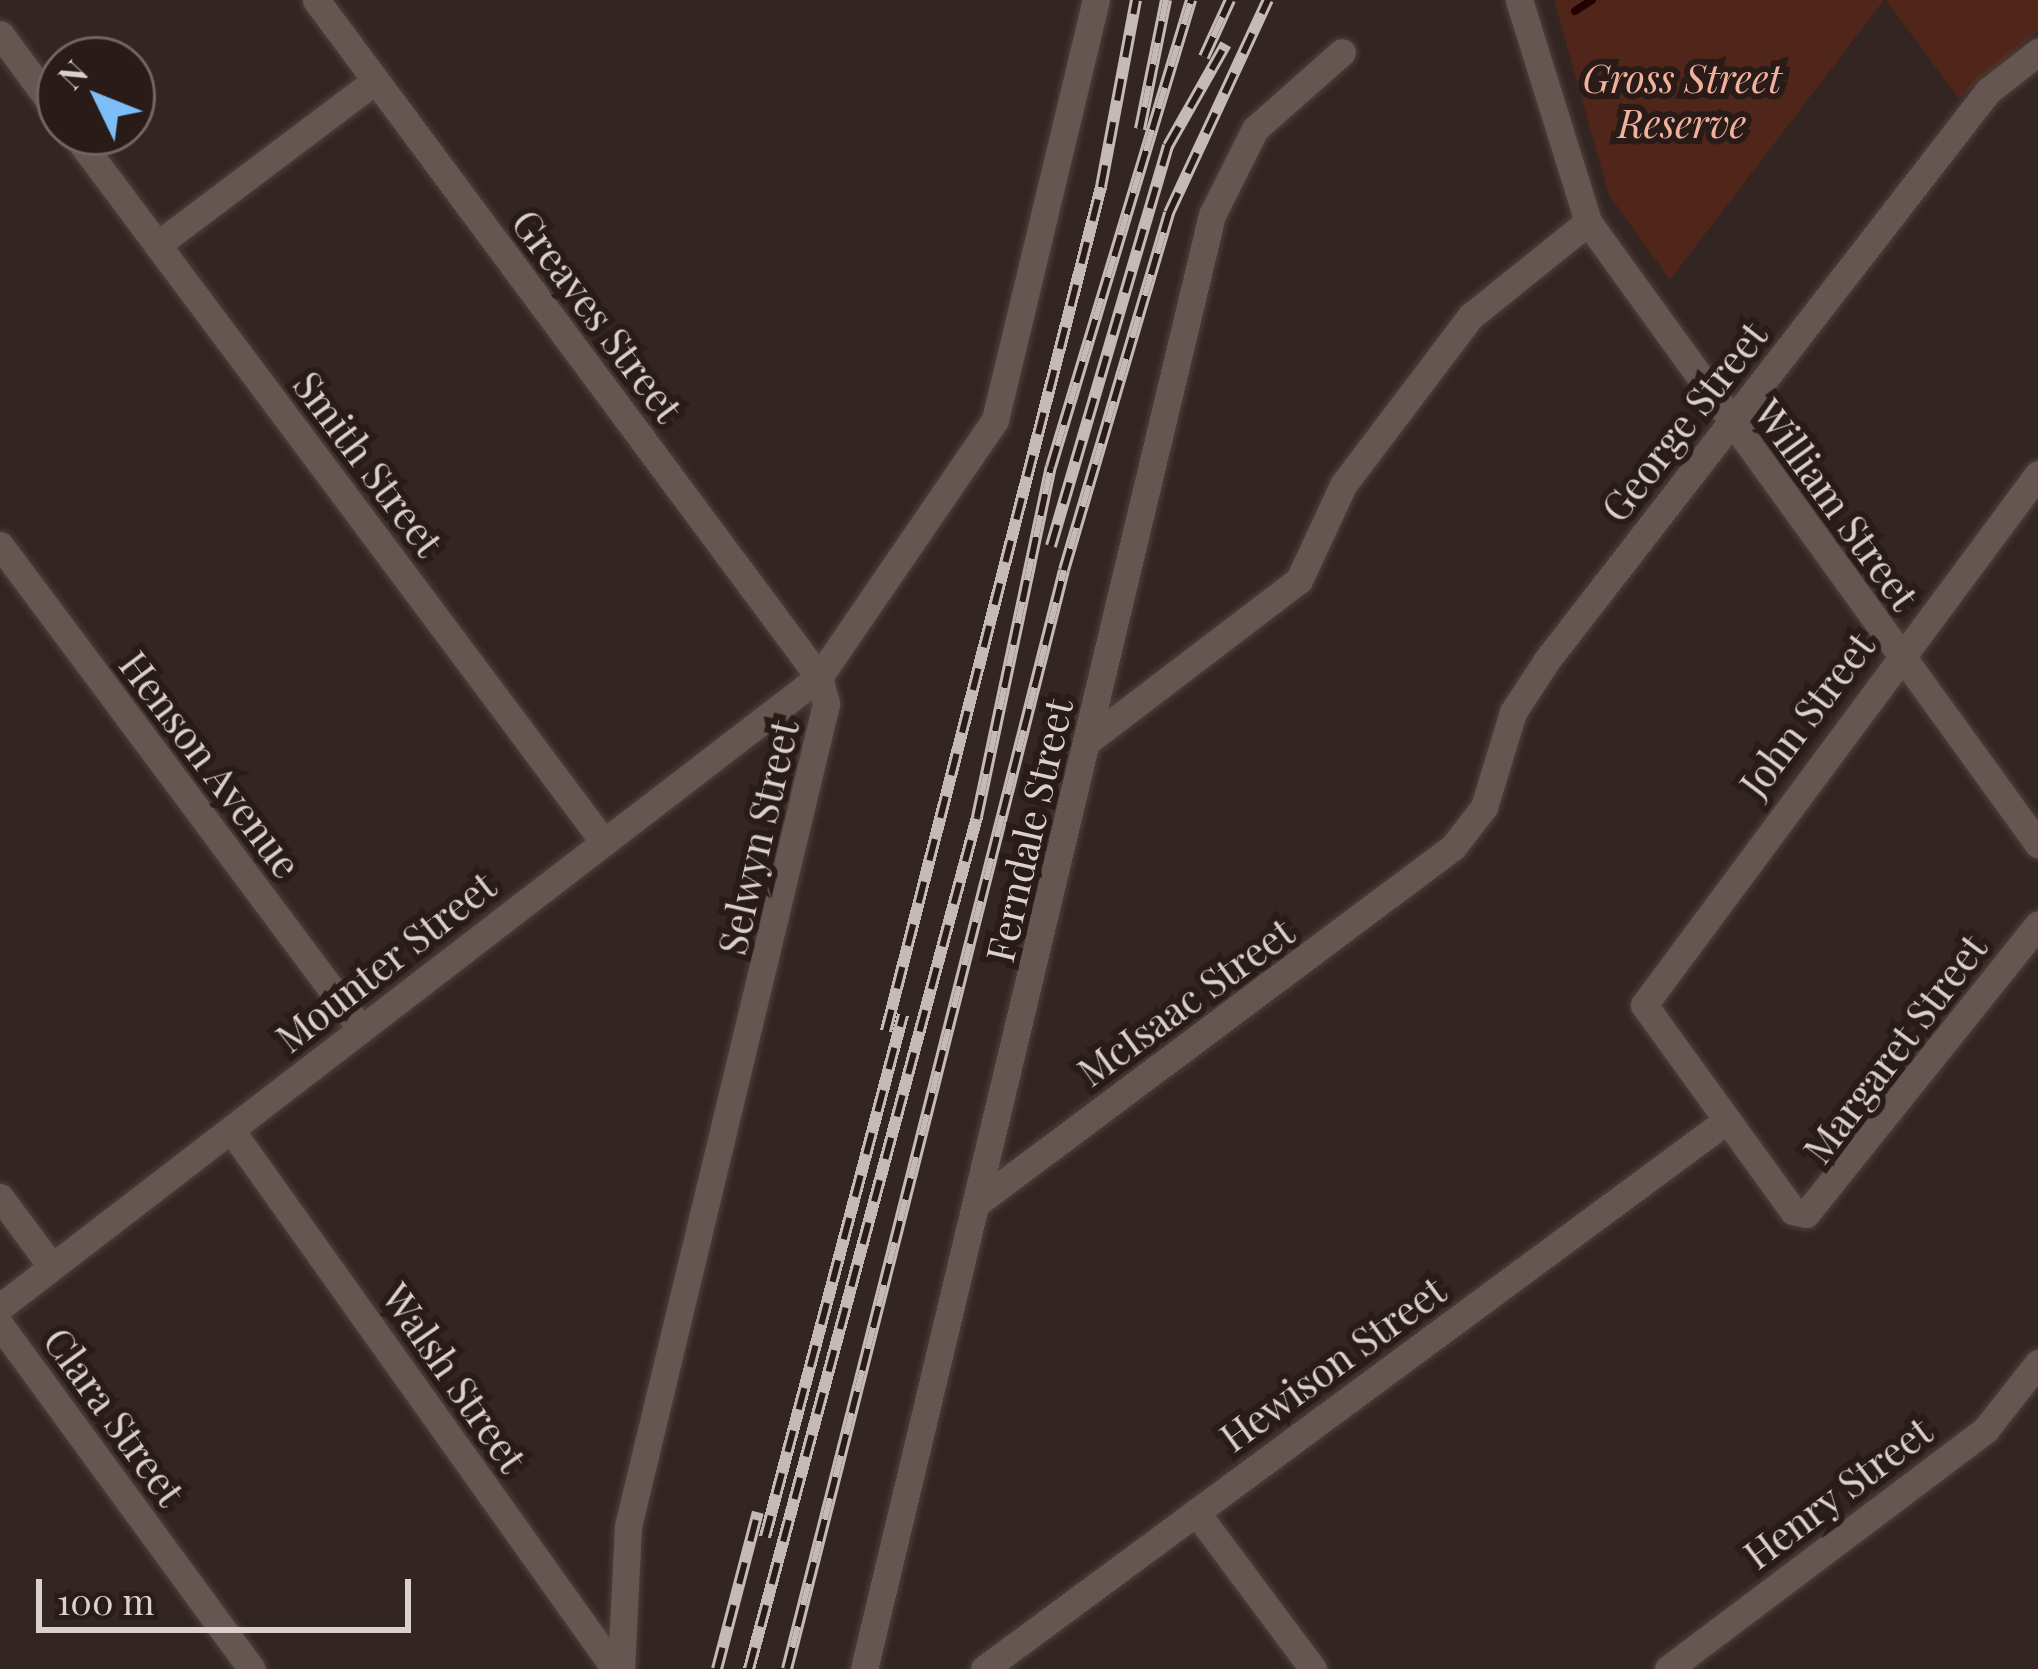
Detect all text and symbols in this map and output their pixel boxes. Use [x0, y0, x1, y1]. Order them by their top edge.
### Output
north arrow [36, 36, 156, 156]
text: N [48, 50, 96, 97]
park label: Gross Street Reserve [1582, 55, 1782, 146]
street label: Greaves Street [503, 200, 693, 430]
street label: George Street [1591, 312, 1775, 530]
street label: Smith Street [285, 362, 453, 564]
street label: William Street [1745, 390, 1929, 618]
street label: John Street [1729, 623, 1883, 805]
street label: Henson Avenue [110, 641, 312, 887]
street label: Ferndale Street [975, 694, 1081, 966]
street label: Selwyn Street [707, 715, 807, 959]
street label: Mounter Street [266, 861, 504, 1061]
street label: McIsaac Street [1068, 907, 1302, 1095]
street label: Margaret Street [1793, 924, 1995, 1172]
street label: Hewison Street [1210, 1266, 1454, 1460]
street label: Walsh Street [373, 1274, 537, 1480]
street label: Clara Street [35, 1318, 195, 1514]
street label: Henry Street [1734, 1406, 1940, 1578]
scale bar [42, 1555, 417, 1629]
text: 100 m [57, 1576, 154, 1624]

